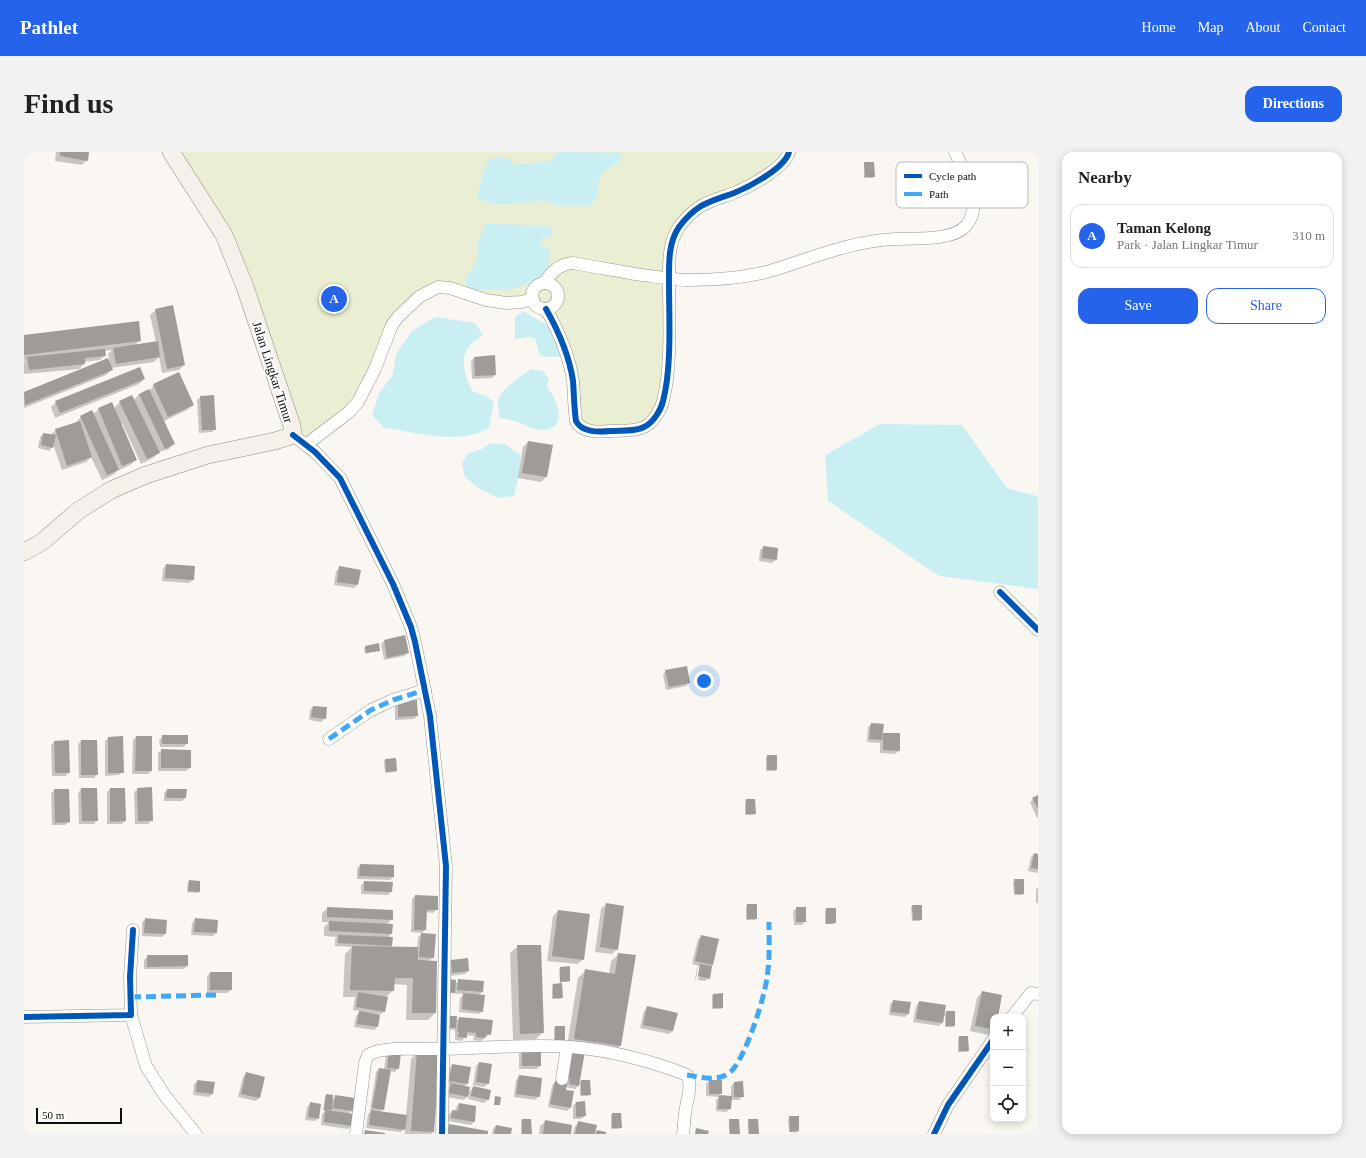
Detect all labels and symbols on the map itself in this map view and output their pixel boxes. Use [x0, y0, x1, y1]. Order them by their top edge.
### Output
legend [896, 162, 1028, 208]
text: Cycle path [929, 170, 977, 182]
text: Path [929, 188, 949, 200]
pin: A [321, 284, 347, 314]
street label: Jalan Lingkar Timur [249, 319, 297, 425]
your location [694, 671, 714, 691]
scale bar [36, 1106, 122, 1125]

